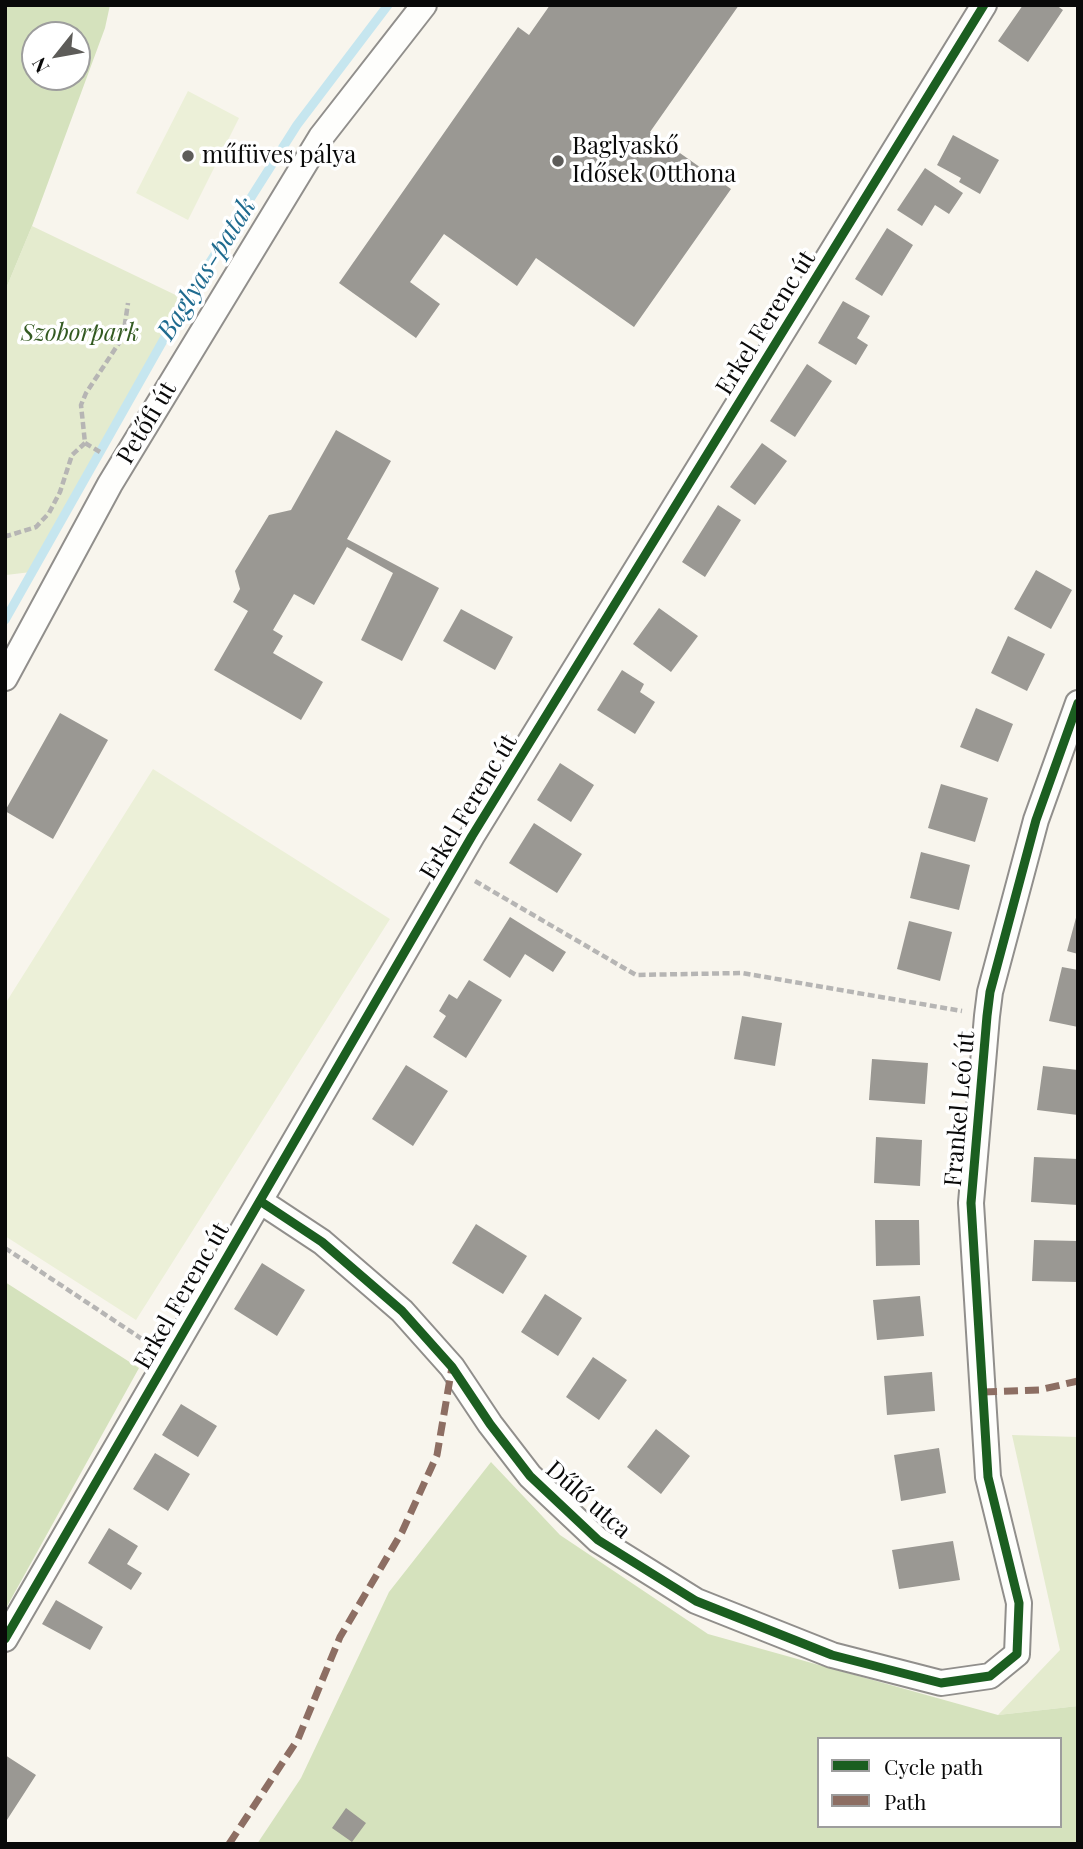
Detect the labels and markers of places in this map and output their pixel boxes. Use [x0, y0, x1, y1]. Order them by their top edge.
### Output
place label: Baglyaskő Idősek Otthona [572, 133, 736, 189]
place label: műfüves pálya [202, 142, 356, 170]
marker: műfüves pálya [180, 148, 196, 164]
marker: Baglyaskő Idősek Otthona [550, 153, 566, 169]

